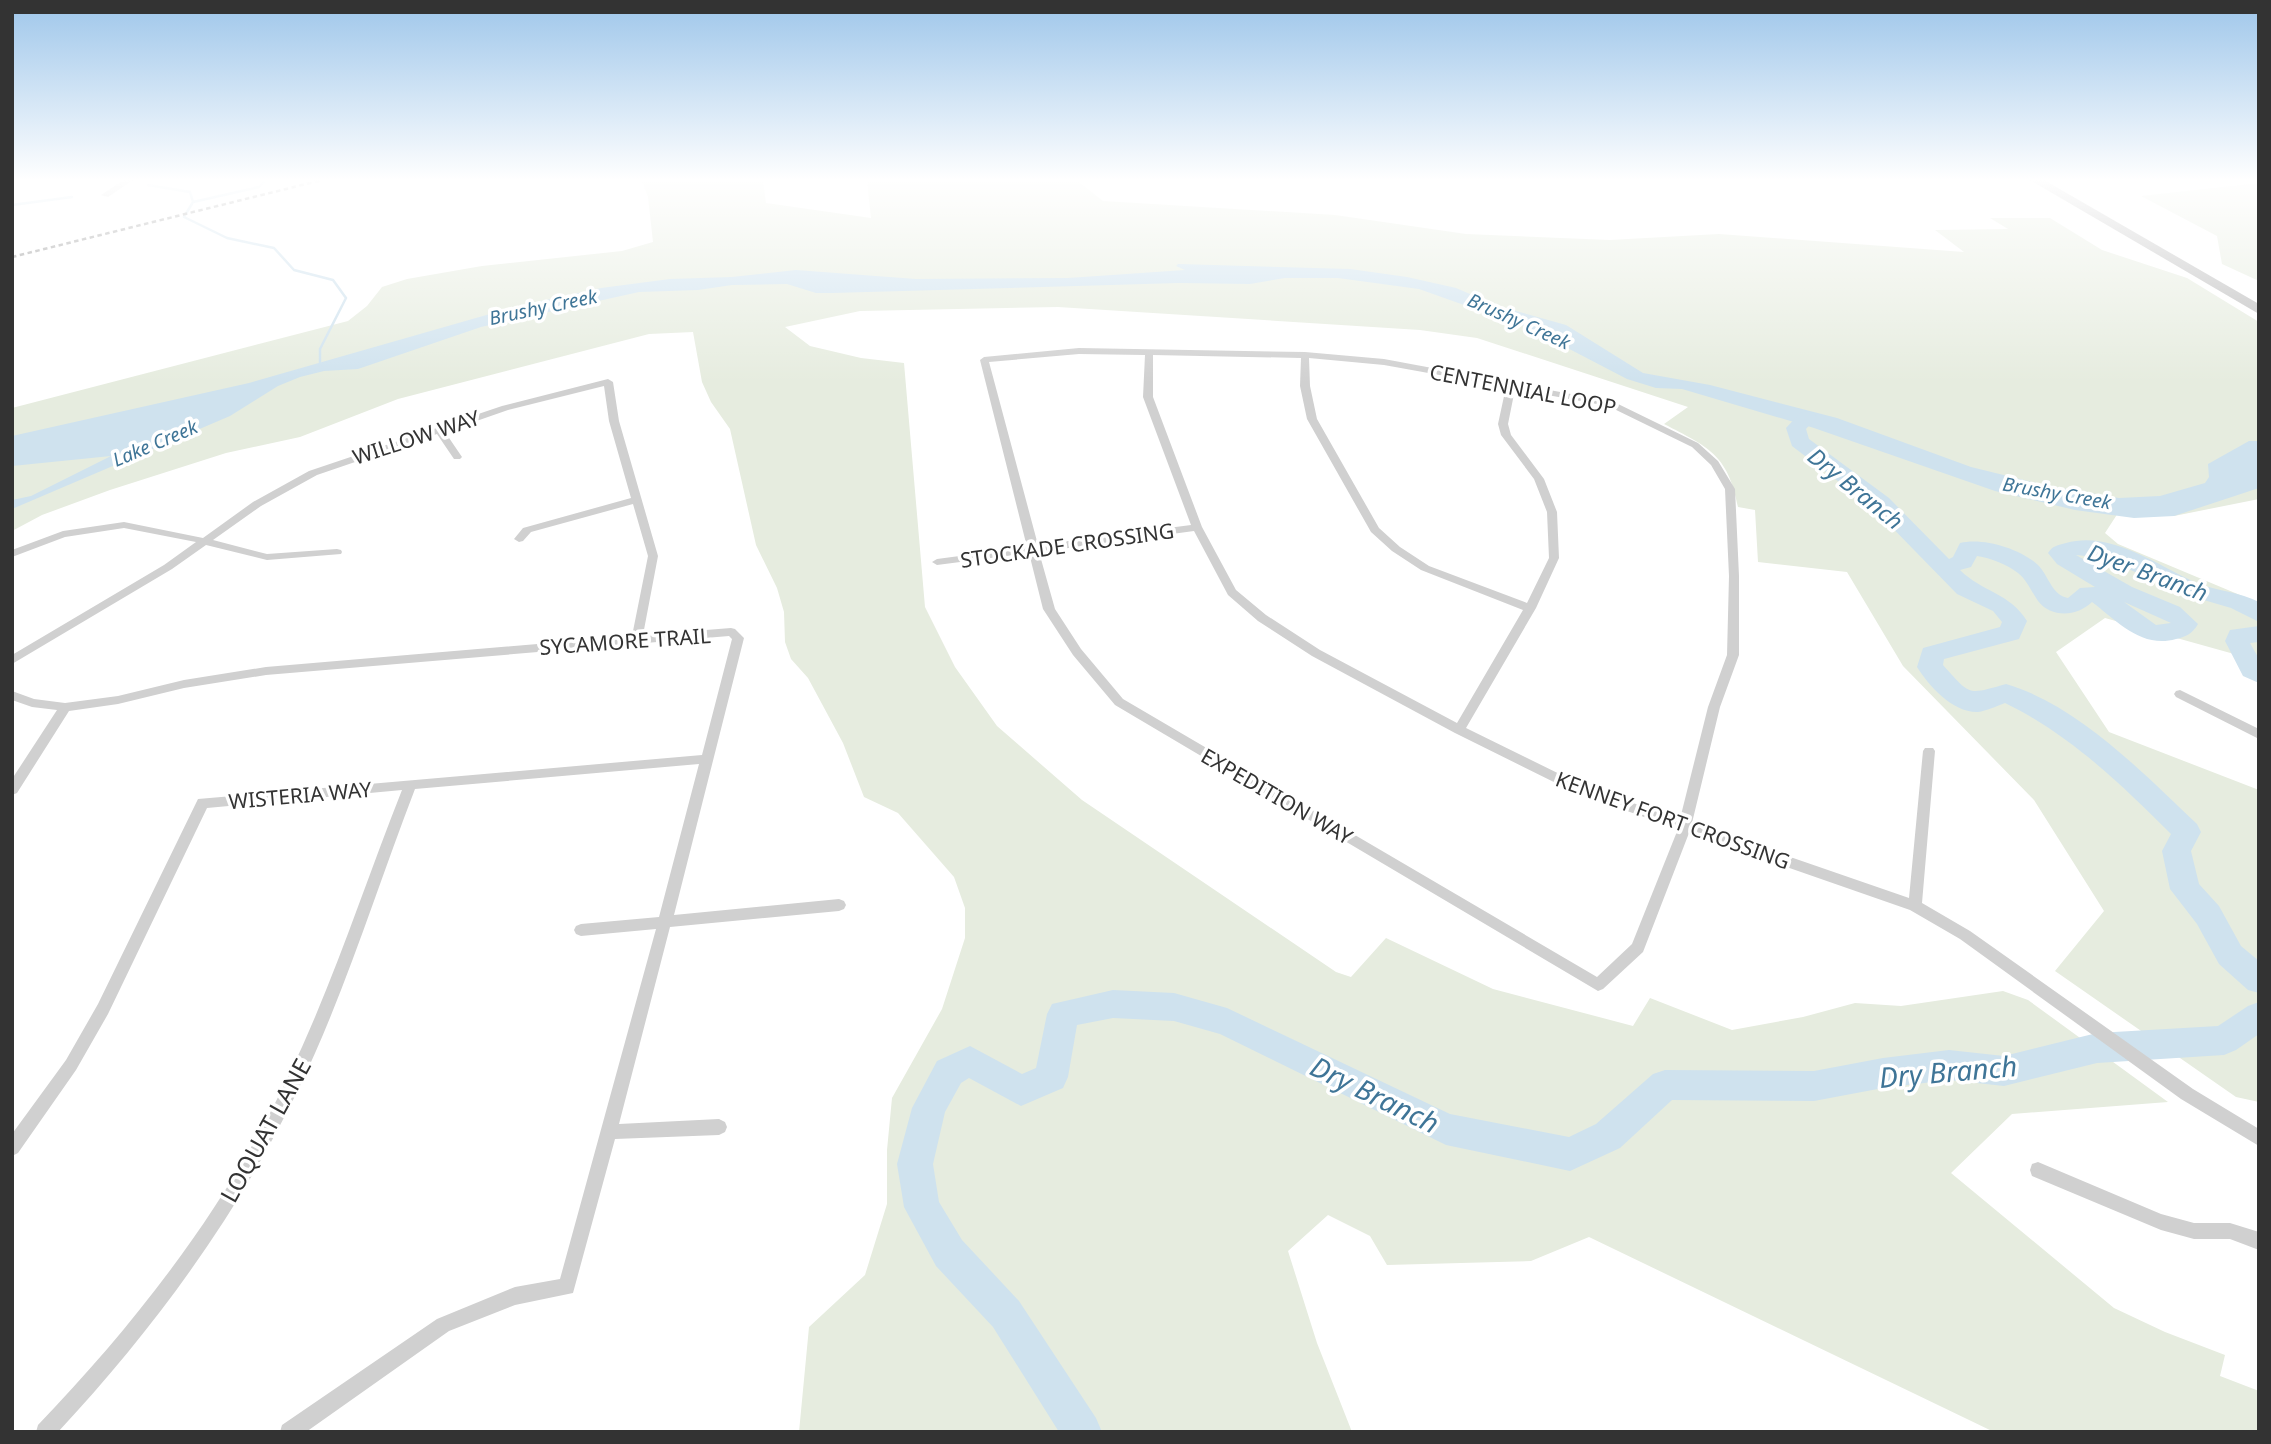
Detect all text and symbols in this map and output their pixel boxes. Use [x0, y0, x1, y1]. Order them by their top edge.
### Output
water label: Brushy Creek [487, 283, 600, 331]
water label: Brushy Creek [1464, 287, 1575, 355]
street label: CENTENNIAL LOOP [1427, 357, 1619, 421]
street label: WILLOW WAY [349, 403, 483, 471]
water label: Lake Creek [108, 413, 202, 473]
water label: Dry Branch [1802, 440, 1910, 536]
water label: Brushy Creek [2001, 471, 2114, 515]
street label: STOCKADE CROSSING [958, 516, 1176, 574]
water label: Dyer Branch [2084, 536, 2212, 608]
street label: SYCAMORE TRAIL [538, 621, 712, 661]
street label: EXPEDITION WAY [1196, 741, 1358, 851]
street label: KENNEY FORT CROSSING [1552, 765, 1794, 875]
street label: WISTERIA WAY [227, 775, 373, 815]
water label: Dry Branch [1877, 1046, 2019, 1096]
water label: Dry Branch [1304, 1047, 1446, 1141]
street label: LOQUAT LANE [212, 1052, 318, 1208]

